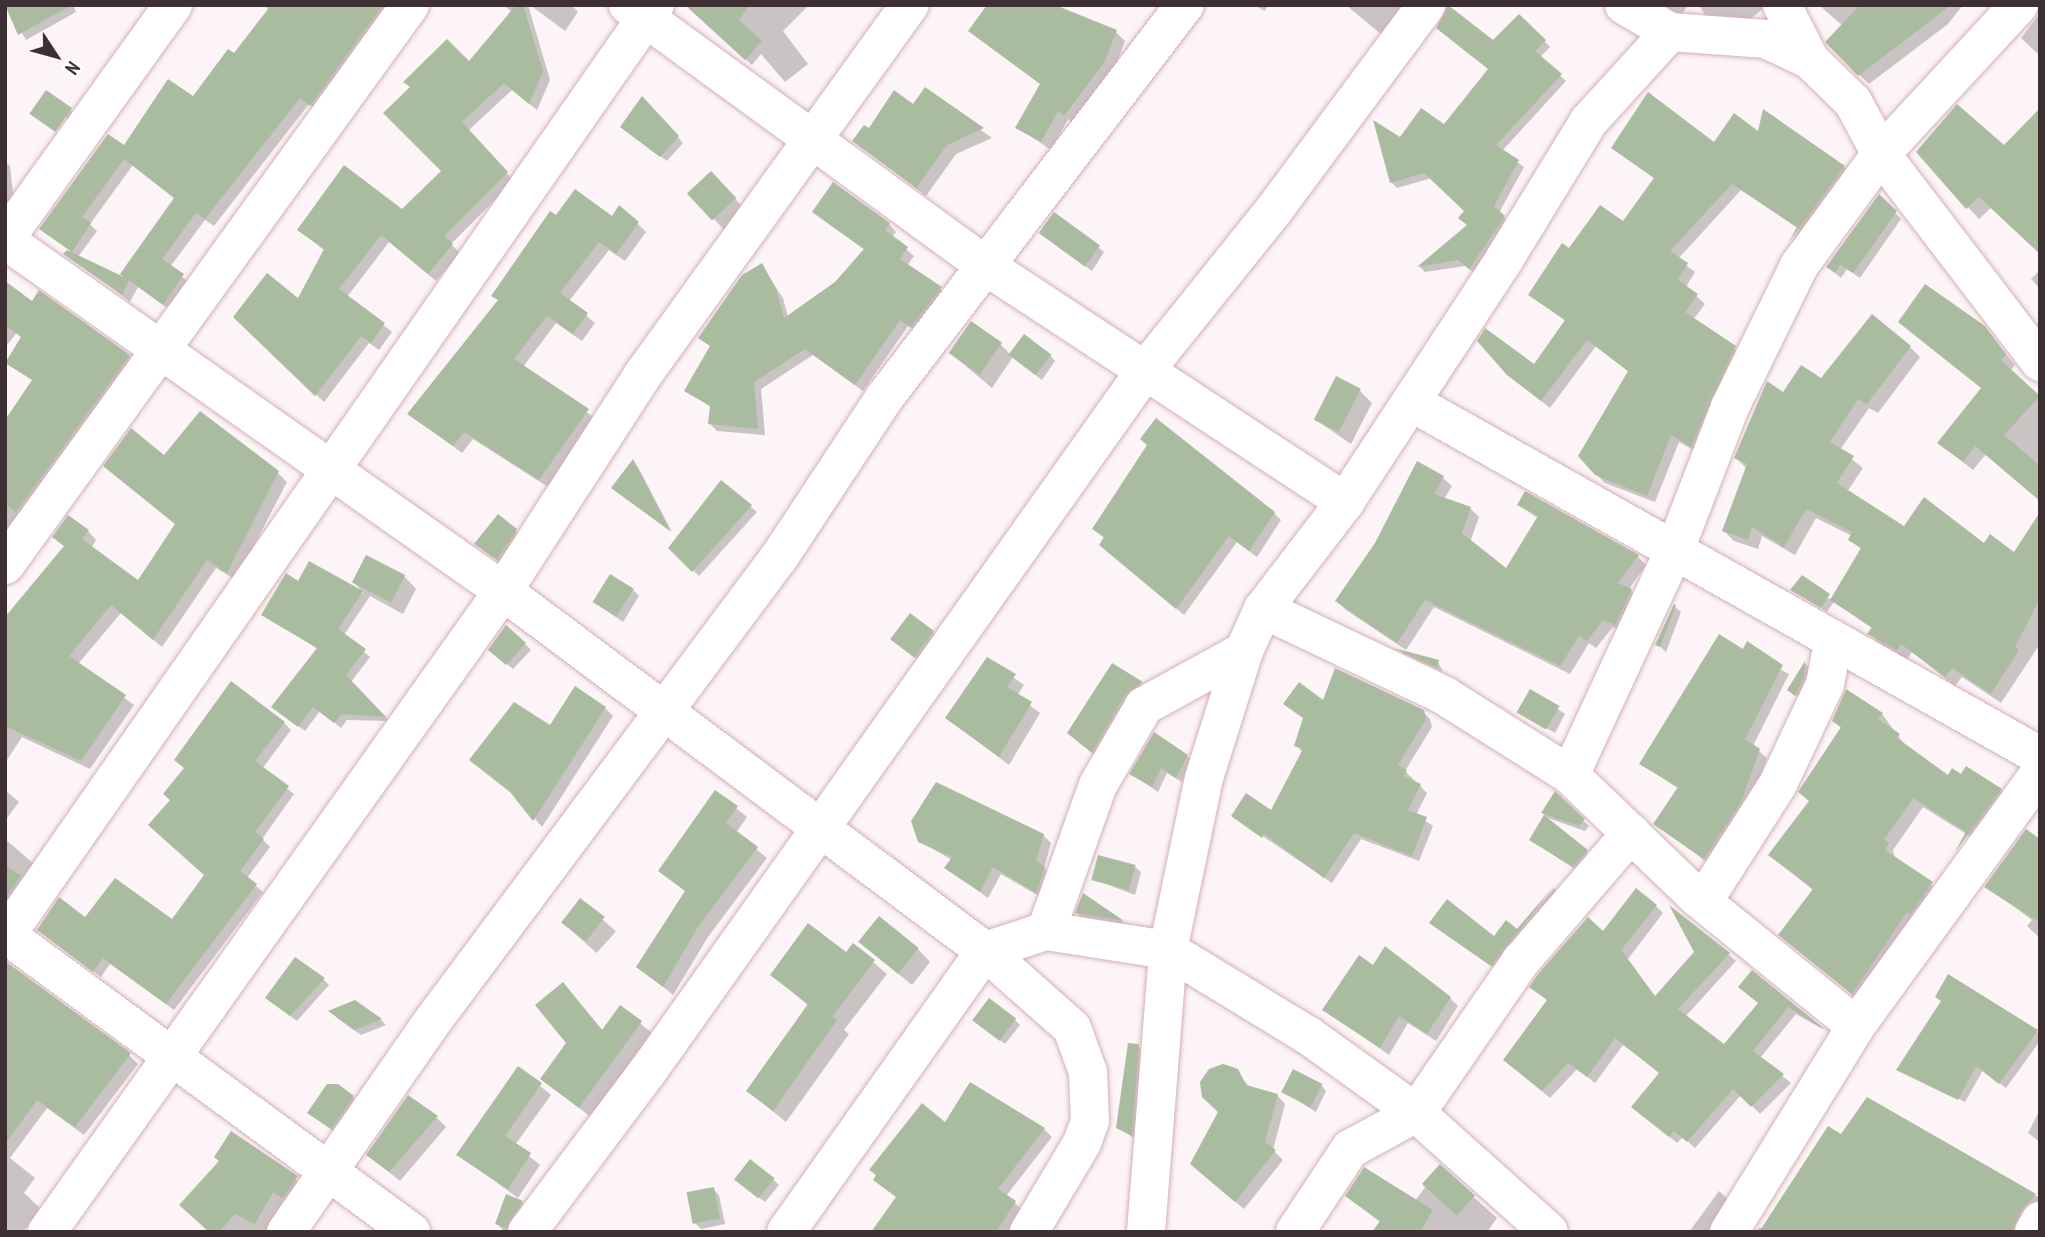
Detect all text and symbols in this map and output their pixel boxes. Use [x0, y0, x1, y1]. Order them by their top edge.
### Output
north arrow [21, 21, 91, 91]
text: N [60, 57, 86, 80]

